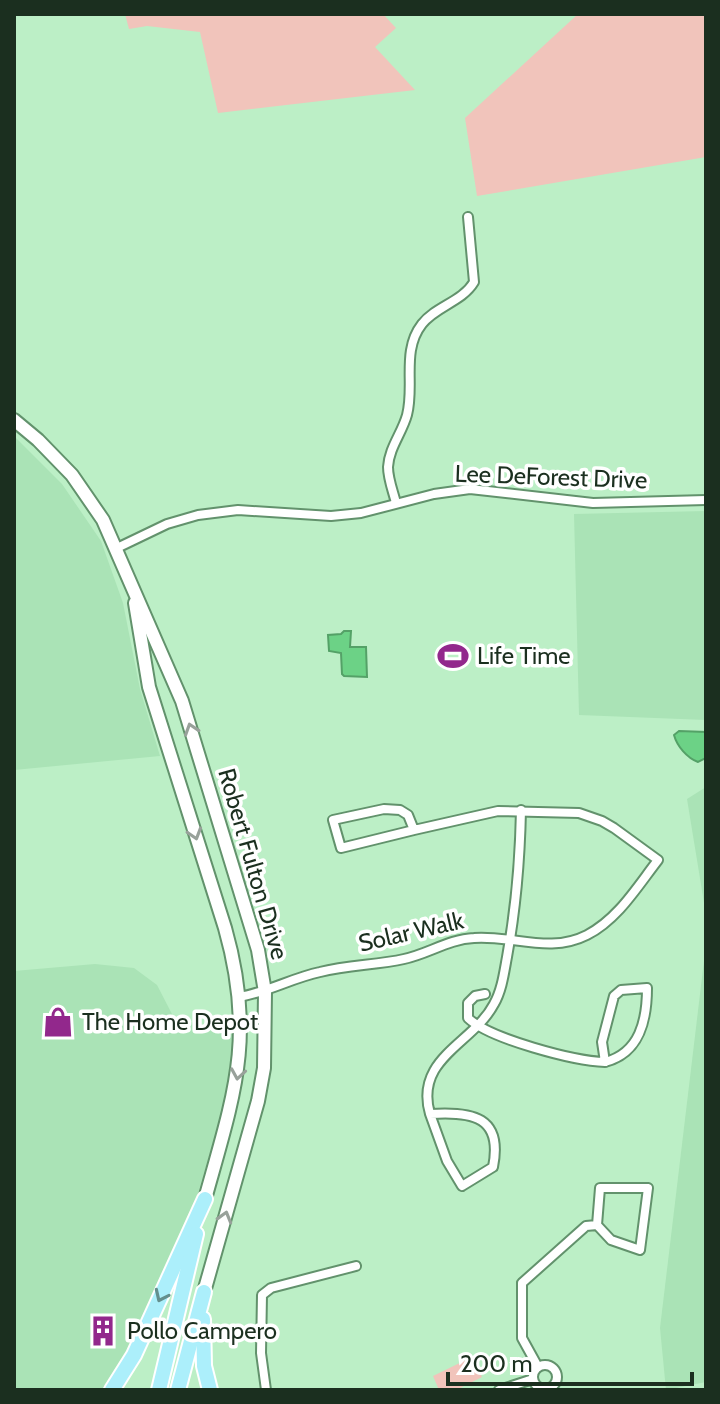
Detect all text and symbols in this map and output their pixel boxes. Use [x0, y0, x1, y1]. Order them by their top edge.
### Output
street label: Lee DeForest Drive [454, 459, 648, 494]
sports icon: Life Time [436, 639, 470, 673]
place label: Life Time [477, 641, 571, 670]
one-way arrow [184, 722, 200, 736]
street label: Robert Fulton Drive [212, 765, 295, 963]
one-way arrow [186, 827, 202, 840]
street label: Solar Walk [355, 905, 467, 958]
shop icon: The Home Depot [41, 1005, 75, 1039]
place label: The Home Depot [82, 1007, 258, 1036]
one-way arrow [230, 1068, 247, 1081]
one-way arrow [216, 1211, 233, 1225]
one-way arrow [155, 1287, 171, 1302]
building icon: Pollo Campero [86, 1314, 120, 1348]
place label: Pollo Campero [127, 1316, 277, 1345]
scale bar [448, 1336, 692, 1386]
text: 200 m [460, 1349, 533, 1378]

